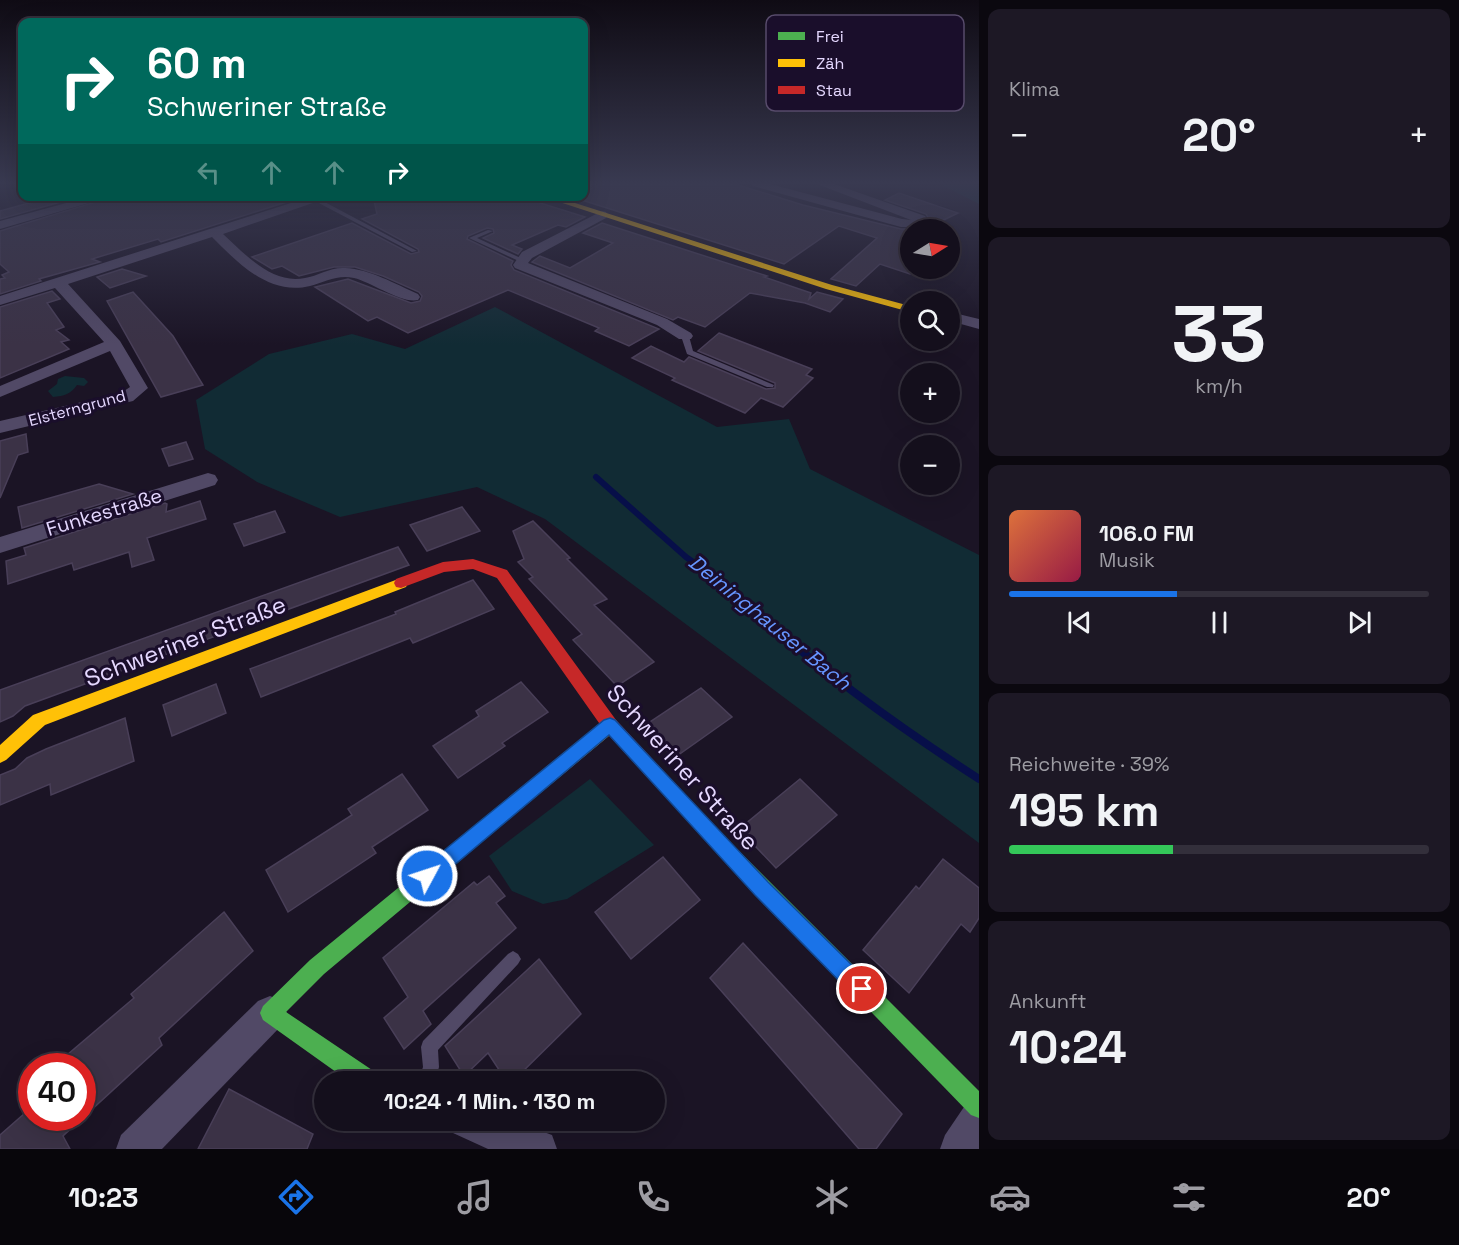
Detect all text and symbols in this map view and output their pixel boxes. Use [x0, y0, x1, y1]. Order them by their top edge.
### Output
legend [766, 15, 964, 111]
text: Frei [816, 26, 844, 47]
text: 60 m [147, 37, 247, 90]
icon: right [48, 42, 126, 120]
text: Zäh [816, 53, 844, 74]
text: Klima [1009, 76, 1060, 102]
text: Stau [816, 80, 852, 101]
text: Schweriner Straße [147, 89, 387, 124]
text: 20° [1182, 107, 1256, 164]
text: − [1009, 115, 1029, 157]
text: + [1409, 115, 1429, 157]
icon: left [192, 156, 225, 189]
icon: ahead [255, 156, 288, 189]
icon: ahead [318, 156, 351, 189]
icon: right [381, 156, 414, 189]
north arrow [900, 219, 960, 279]
map controls [900, 219, 960, 495]
text: 33 [1172, 284, 1266, 384]
button: search [900, 291, 960, 351]
button: + [900, 363, 960, 423]
text: km/h [1195, 373, 1243, 399]
street label: Elsterngrund [26, 385, 128, 431]
button: − [900, 435, 960, 495]
street label: Funkestraße [43, 482, 165, 542]
text: 106.0 FM [1099, 519, 1194, 547]
text: Musik [1099, 547, 1155, 573]
water label: Deininghauser Bach [683, 548, 858, 697]
street label: Schweriner Straße [80, 588, 290, 694]
icon: previous [1063, 606, 1096, 639]
icon: pause [1203, 606, 1236, 639]
icon: next [1343, 606, 1376, 639]
street label: Schweriner Straße [600, 677, 766, 857]
text: Reichweite · 39% [1009, 751, 1170, 777]
text: 195 km [1009, 782, 1159, 839]
position arrow [395, 844, 459, 908]
pin [836, 963, 887, 1014]
icon: arrive [845, 972, 878, 1005]
text: Ankunft [1009, 988, 1087, 1014]
text: 10:24 [1009, 1019, 1127, 1076]
speed limit sign: 40 [18, 1053, 96, 1131]
text: 10:24 · 1 Min. · 130 m [384, 1087, 595, 1115]
icon: directions [275, 1176, 317, 1218]
icon: music [454, 1176, 496, 1218]
icon: phone [632, 1176, 674, 1218]
icon: climate [811, 1176, 853, 1218]
icon: car [989, 1176, 1031, 1218]
icon: filters [1168, 1176, 1210, 1218]
text: 10:23 [68, 1180, 138, 1215]
text: 20° [1346, 1180, 1391, 1215]

